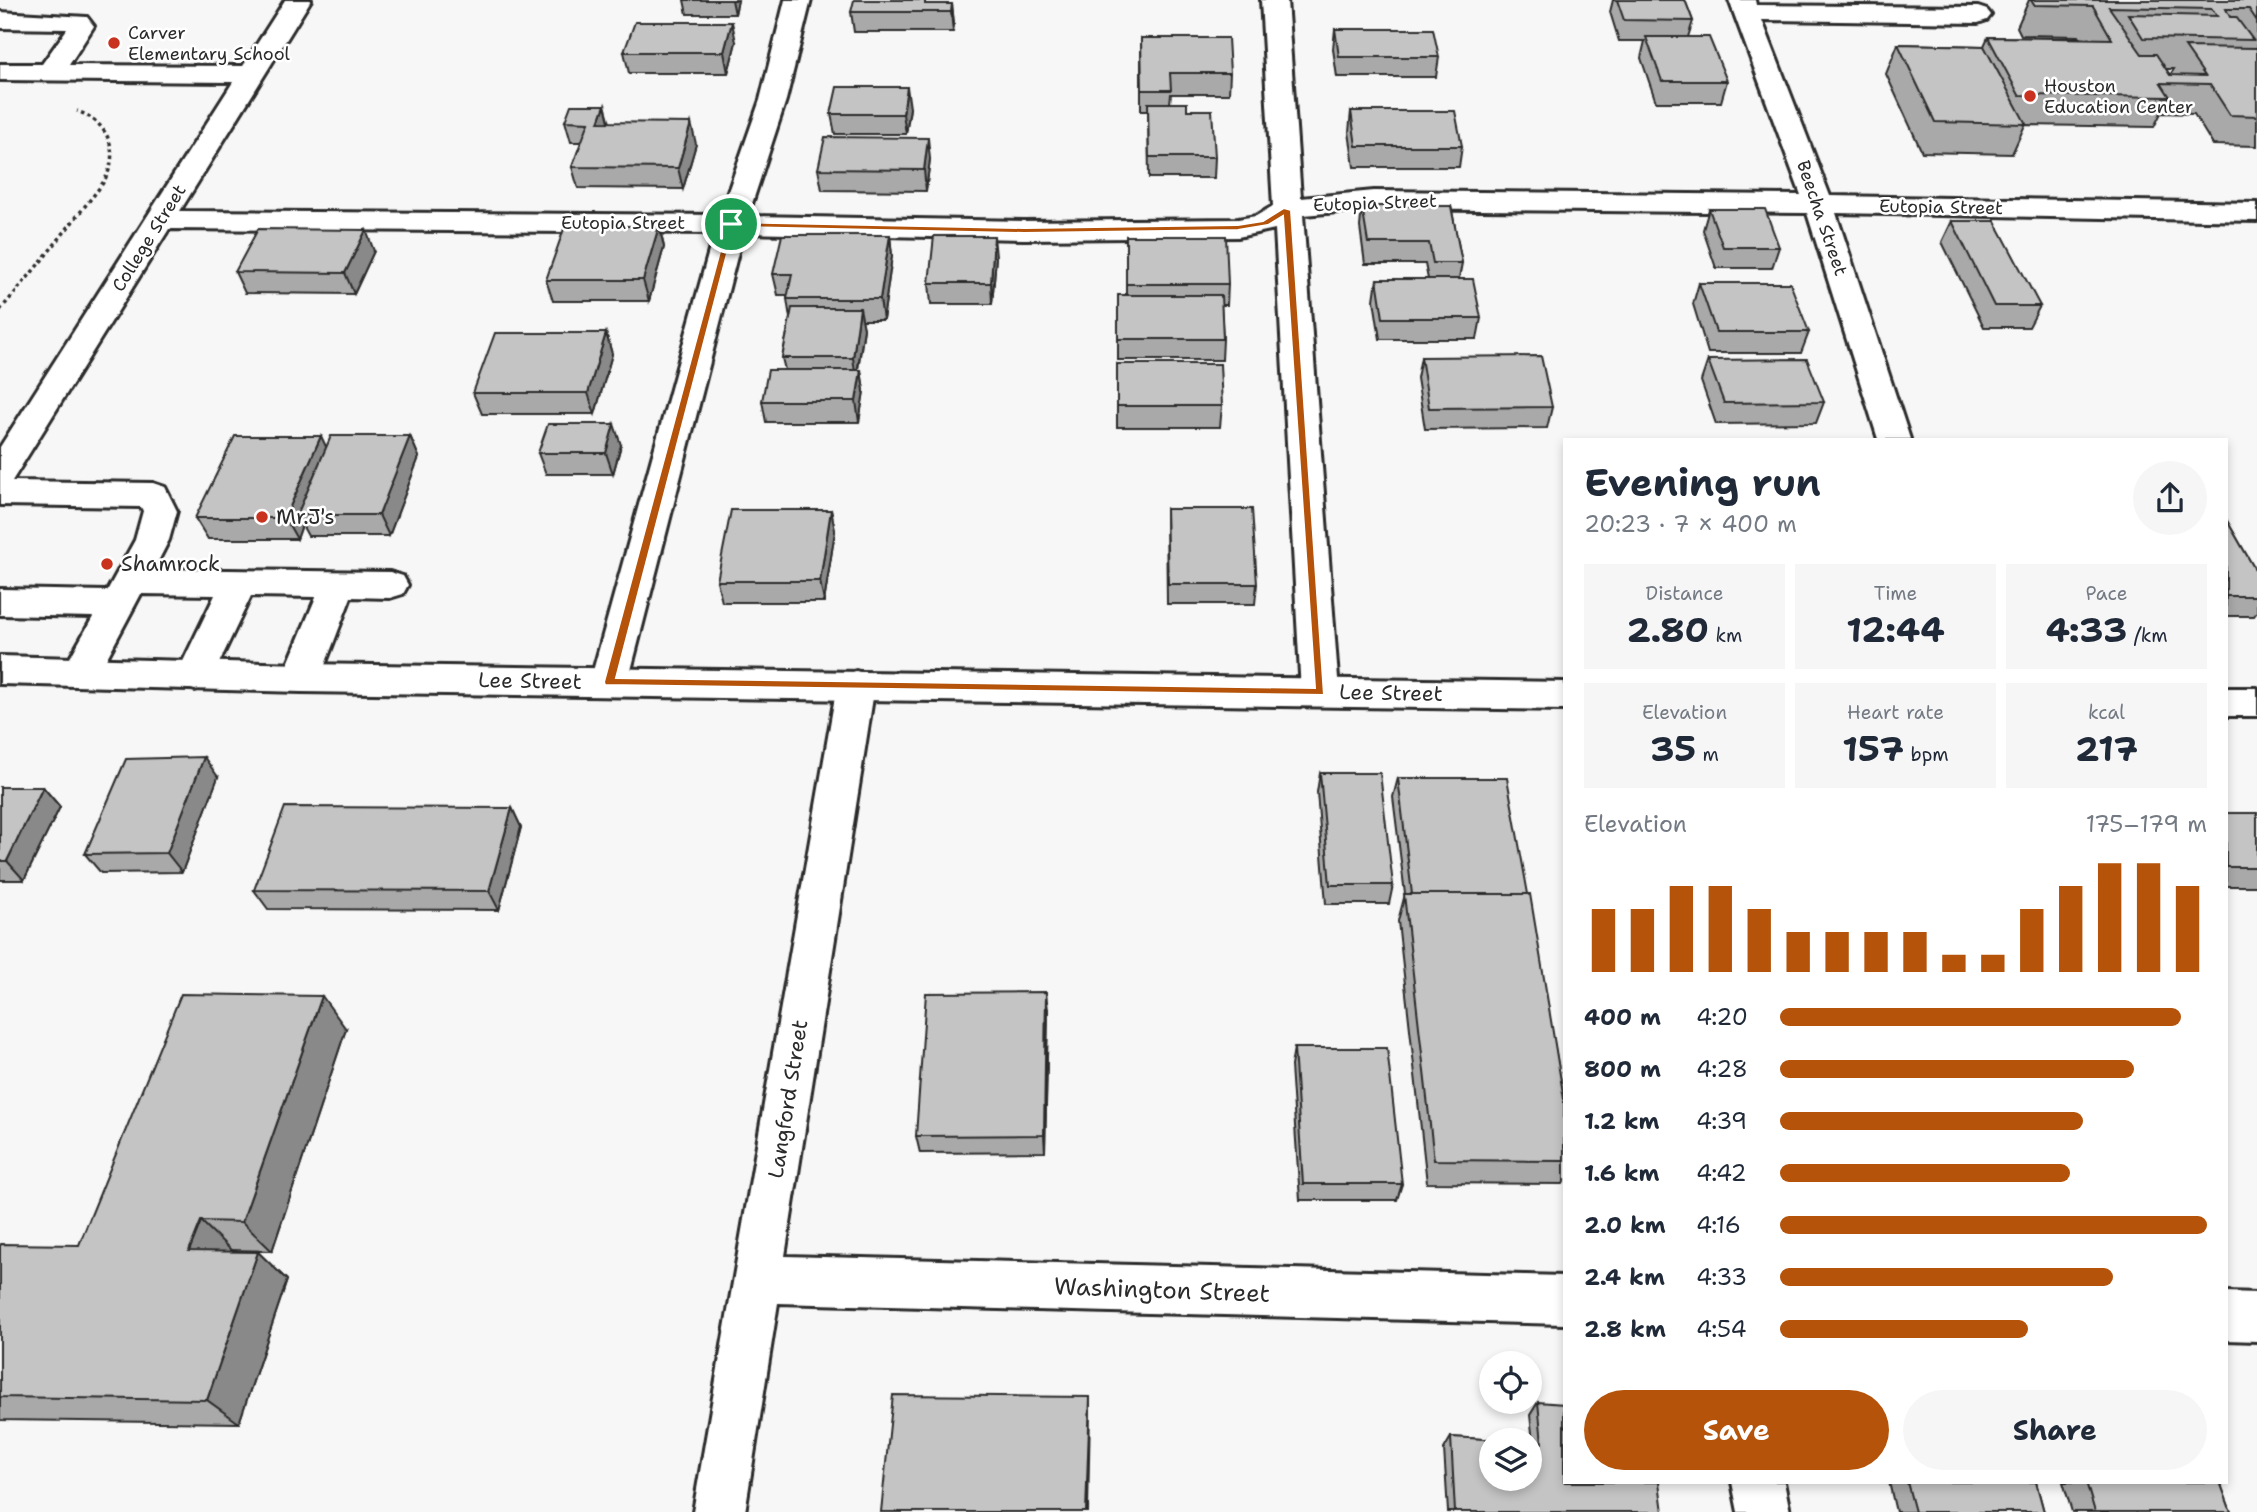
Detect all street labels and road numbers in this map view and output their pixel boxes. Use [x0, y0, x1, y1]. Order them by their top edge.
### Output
street label: Beecha Street [1791, 157, 1853, 279]
street label: College Street [106, 180, 192, 296]
street label: Eutopia Street [1313, 189, 1438, 217]
street label: Eutopia Street [1879, 194, 2003, 220]
street label: Eutopia Street [561, 211, 685, 235]
street label: Lee Street [478, 666, 582, 696]
street label: Lee Street [1339, 678, 1443, 708]
street label: Langford Street [762, 1018, 814, 1180]
street label: Washington Street [1053, 1270, 1271, 1310]

